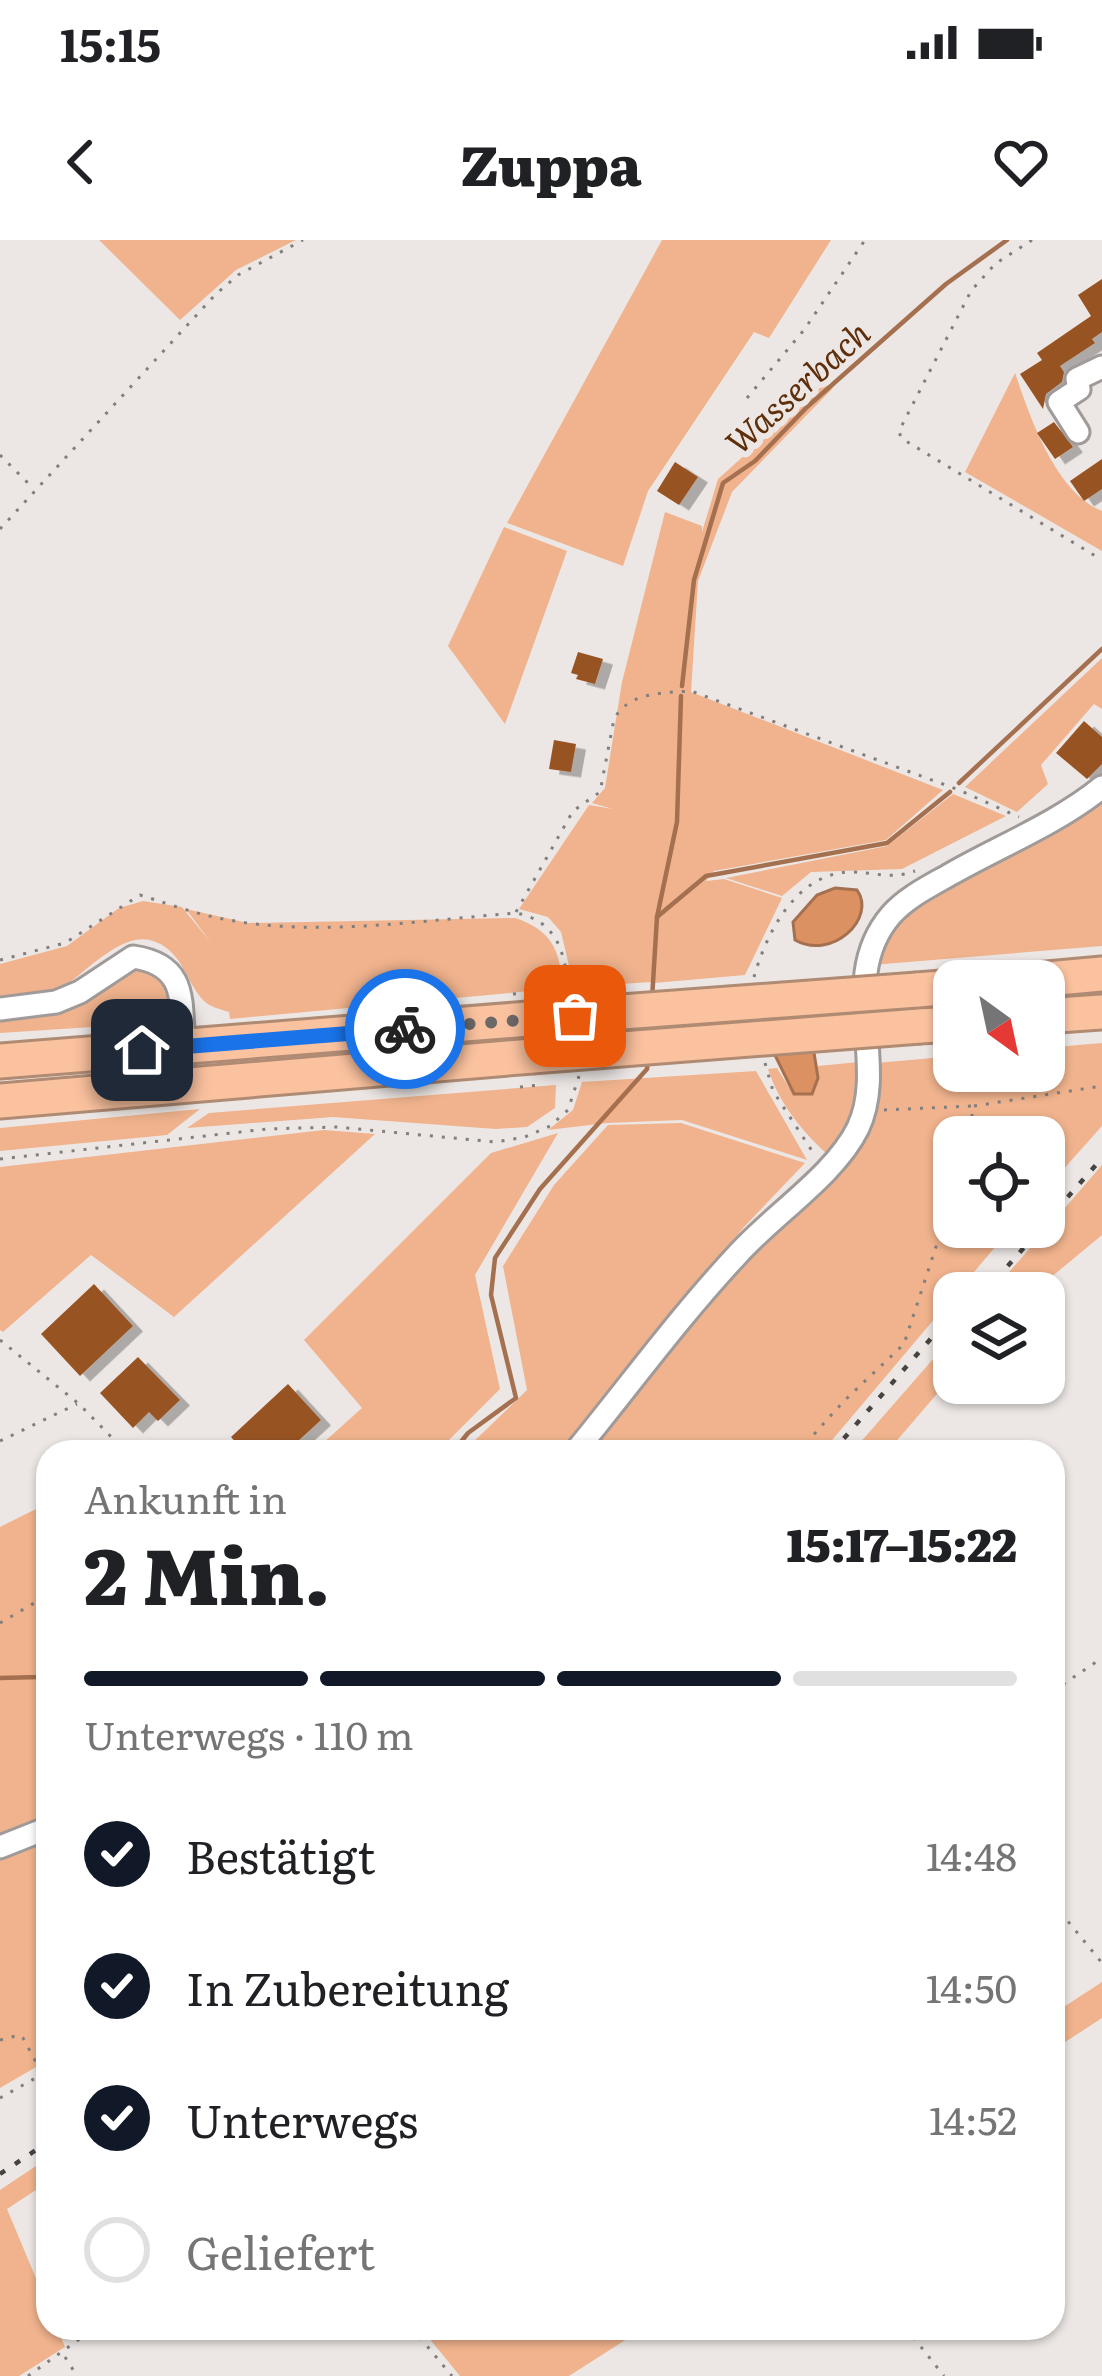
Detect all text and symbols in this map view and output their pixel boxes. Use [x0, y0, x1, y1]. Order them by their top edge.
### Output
text: 15:15 [60, 9, 161, 76]
text: Zuppa [461, 122, 641, 203]
icon: back [48, 129, 114, 195]
icon: heart [988, 129, 1054, 195]
water label: Wasserbach [713, 308, 879, 464]
north arrow [933, 960, 1065, 1092]
map controls [933, 960, 1065, 1404]
pin [524, 965, 626, 1067]
courier [345, 969, 465, 1089]
icon: bag [542, 983, 608, 1049]
icon: bike [372, 996, 438, 1062]
pin [91, 999, 193, 1101]
icon: home [109, 1017, 175, 1083]
button: locate [933, 1116, 1065, 1248]
button: layers [933, 1272, 1065, 1404]
text: Ankunft in [84, 1468, 287, 1526]
text: 15:17–15:22 [787, 1509, 1017, 1576]
text: 2 Min. [84, 1513, 330, 1629]
text: Unterwegs · 110 m [84, 1704, 414, 1762]
icon: check [84, 1821, 150, 1887]
text: Bestätigt [186, 1821, 375, 1888]
text: 14:48 [926, 1825, 1017, 1883]
icon: check [84, 1953, 150, 2019]
text: In Zubereitung [186, 1953, 509, 2020]
text: 14:50 [926, 1957, 1017, 2015]
icon: check [84, 2085, 150, 2151]
text: Unterwegs [186, 2085, 418, 2152]
text: 14:52 [929, 2089, 1017, 2147]
text: Geliefert [186, 2217, 375, 2284]

